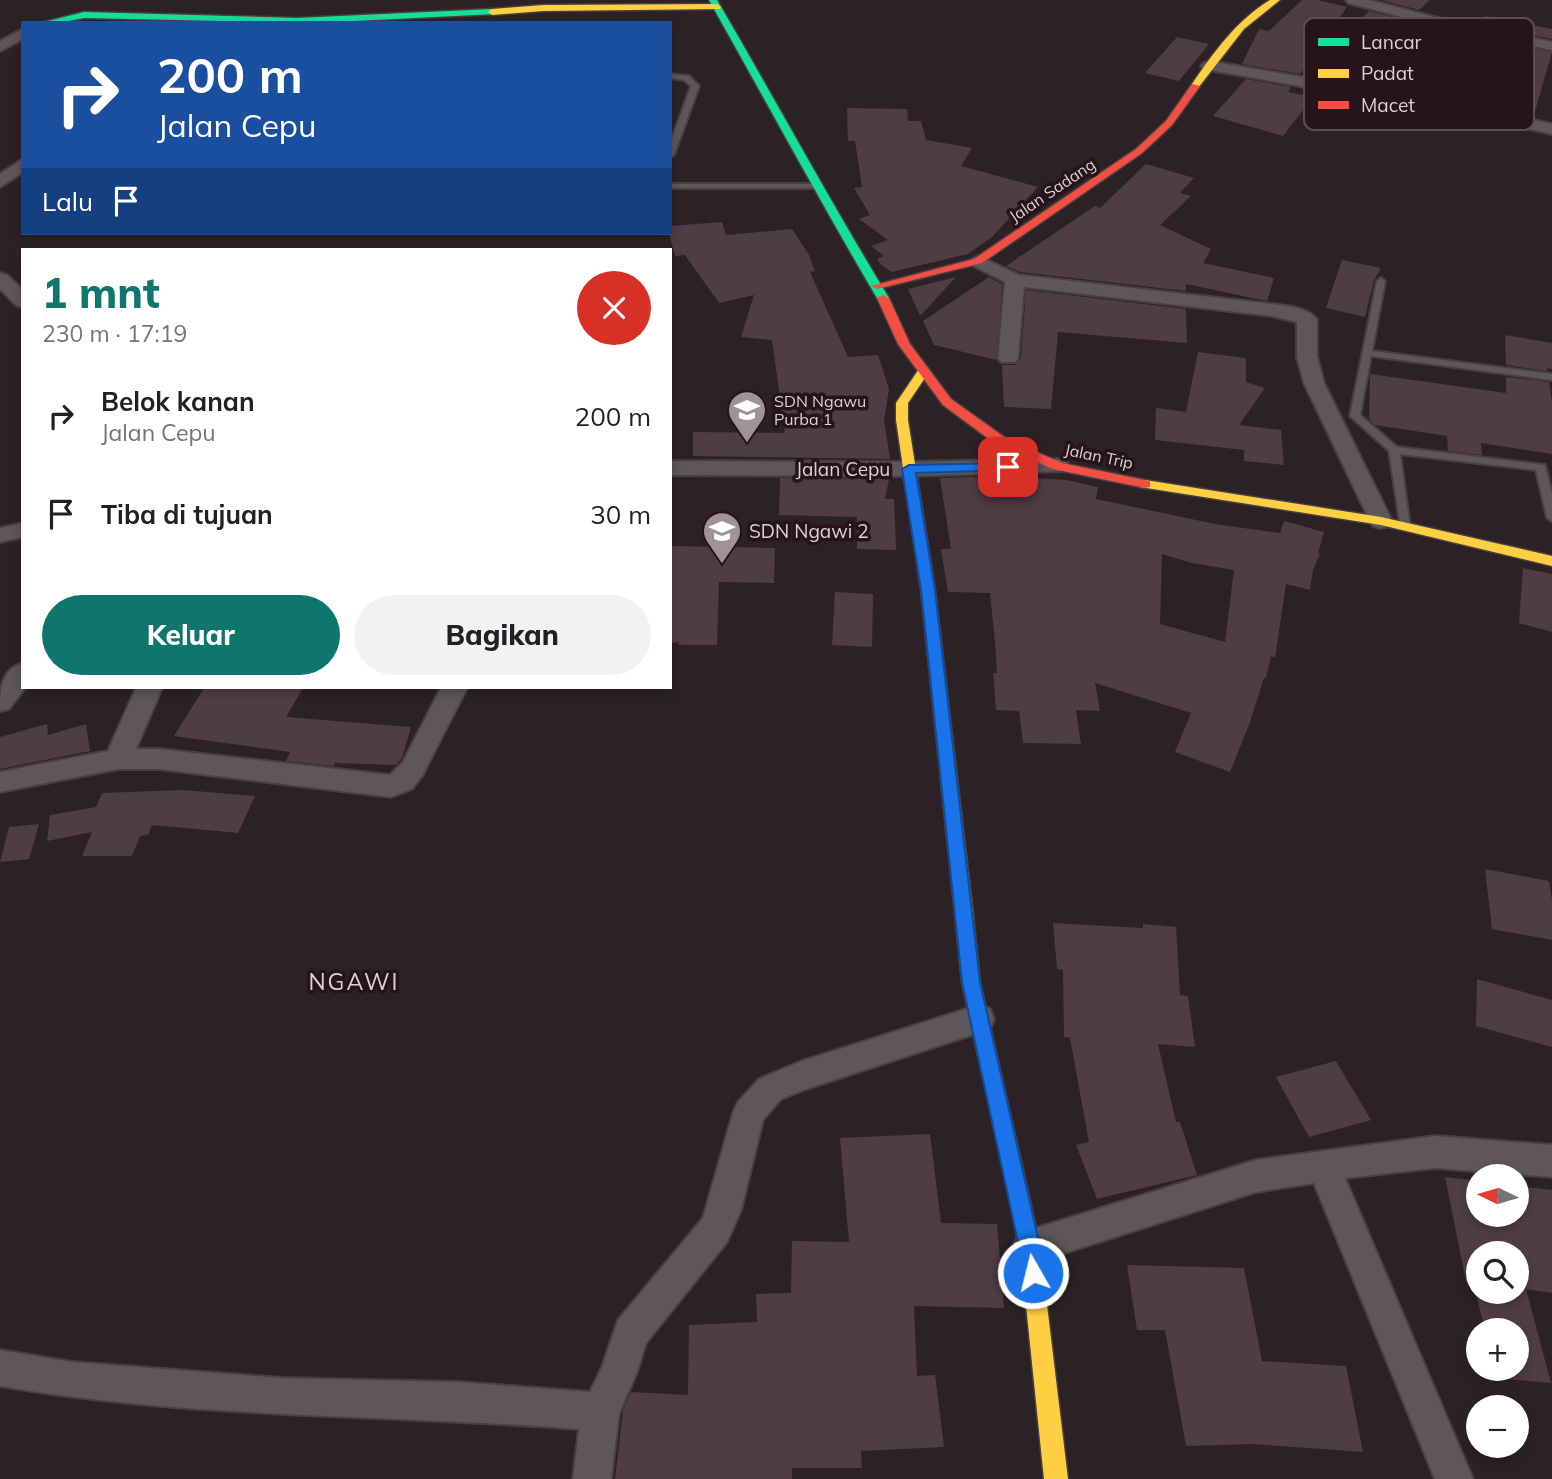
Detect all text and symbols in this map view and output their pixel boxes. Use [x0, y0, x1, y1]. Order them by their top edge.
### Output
legend [1304, 18, 1534, 130]
text: Lancar [1361, 30, 1422, 54]
text: 200 m [157, 44, 303, 105]
icon: right [42, 49, 133, 140]
text: Padat [1361, 61, 1414, 85]
text: Macet [1361, 93, 1415, 117]
text: Jalan Cepu [157, 105, 317, 145]
street label: Jalan Sadang [1005, 154, 1099, 226]
icon: arrive [107, 182, 145, 220]
text: Lalu [42, 185, 93, 218]
text: 1 mnt [42, 266, 160, 319]
button: close [577, 271, 651, 345]
text: 230 m · 17:19 [42, 319, 187, 348]
text: Belok kanan [101, 385, 255, 418]
school or university icon: SDN Ngawu Purba 1 [726, 389, 768, 444]
place label: SDN Ngawu Purba 1 [774, 391, 866, 429]
icon: right [42, 397, 80, 435]
text: 200 m [575, 400, 651, 433]
text: Jalan Cepu [101, 418, 216, 447]
pin [978, 437, 1038, 497]
street label: Jalan Trip [1063, 439, 1135, 473]
icon: arrive [989, 448, 1027, 486]
street label: Jalan Cepu [796, 457, 890, 481]
icon: arrive [42, 495, 80, 533]
text: Tiba di tujuan [101, 498, 273, 531]
text: 30 m [590, 498, 651, 531]
school or university icon: SDN Ngawi 2 [701, 510, 743, 565]
place label: SDN Ngawi 2 [749, 519, 869, 543]
button: Keluar [42, 595, 340, 675]
button: Bagikan [354, 595, 651, 675]
district label: NGAWI [308, 967, 400, 996]
north arrow [1466, 1164, 1530, 1227]
map controls [1466, 1164, 1529, 1458]
position arrow [996, 1236, 1070, 1310]
button: search [1466, 1241, 1529, 1304]
button: + [1466, 1318, 1529, 1381]
button: − [1466, 1395, 1529, 1458]

